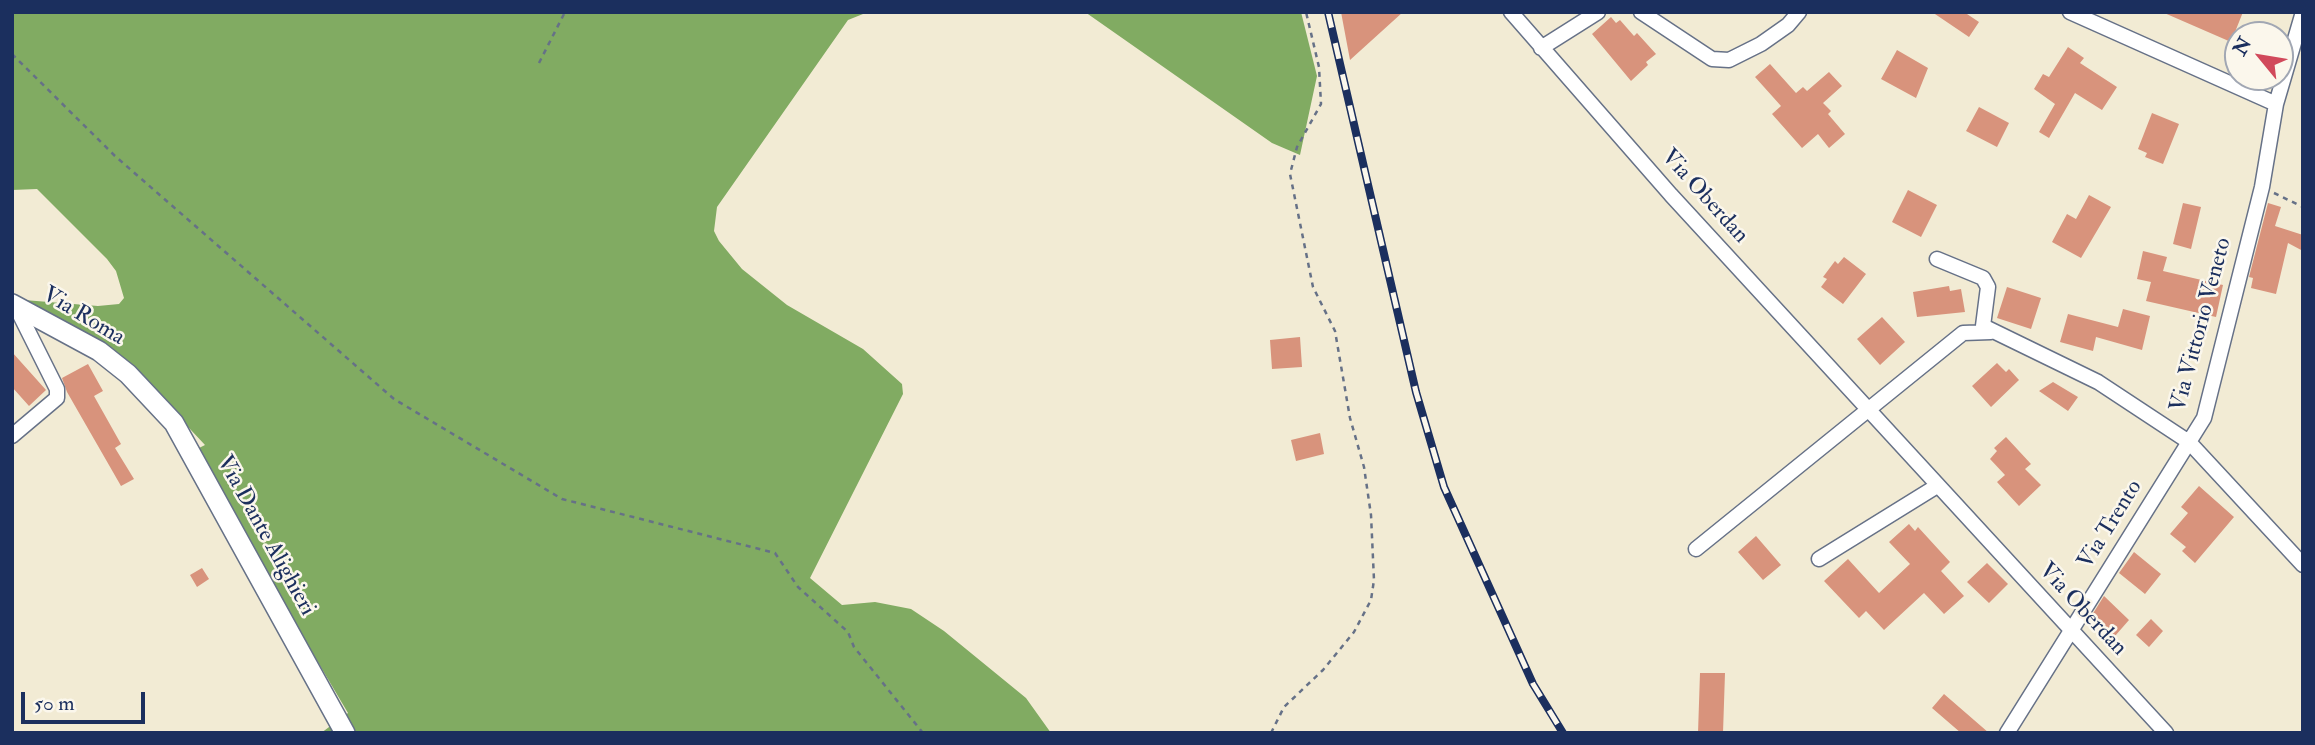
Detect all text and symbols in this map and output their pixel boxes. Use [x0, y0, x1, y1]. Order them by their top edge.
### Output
north arrow [2224, 21, 2294, 91]
text: N [2228, 33, 2257, 60]
street label: Via Oberdan [1655, 144, 1753, 250]
street label: Via Vittorio Veneto [2165, 235, 2239, 415]
street label: Via Roma [37, 282, 129, 352]
street label: Via Dante Alighieri [210, 451, 320, 621]
street label: Via Trento [2073, 476, 2149, 574]
street label: Via Oberdan [2032, 558, 2132, 662]
scale bar [24, 678, 149, 722]
text: 50 m [34, 690, 75, 717]

